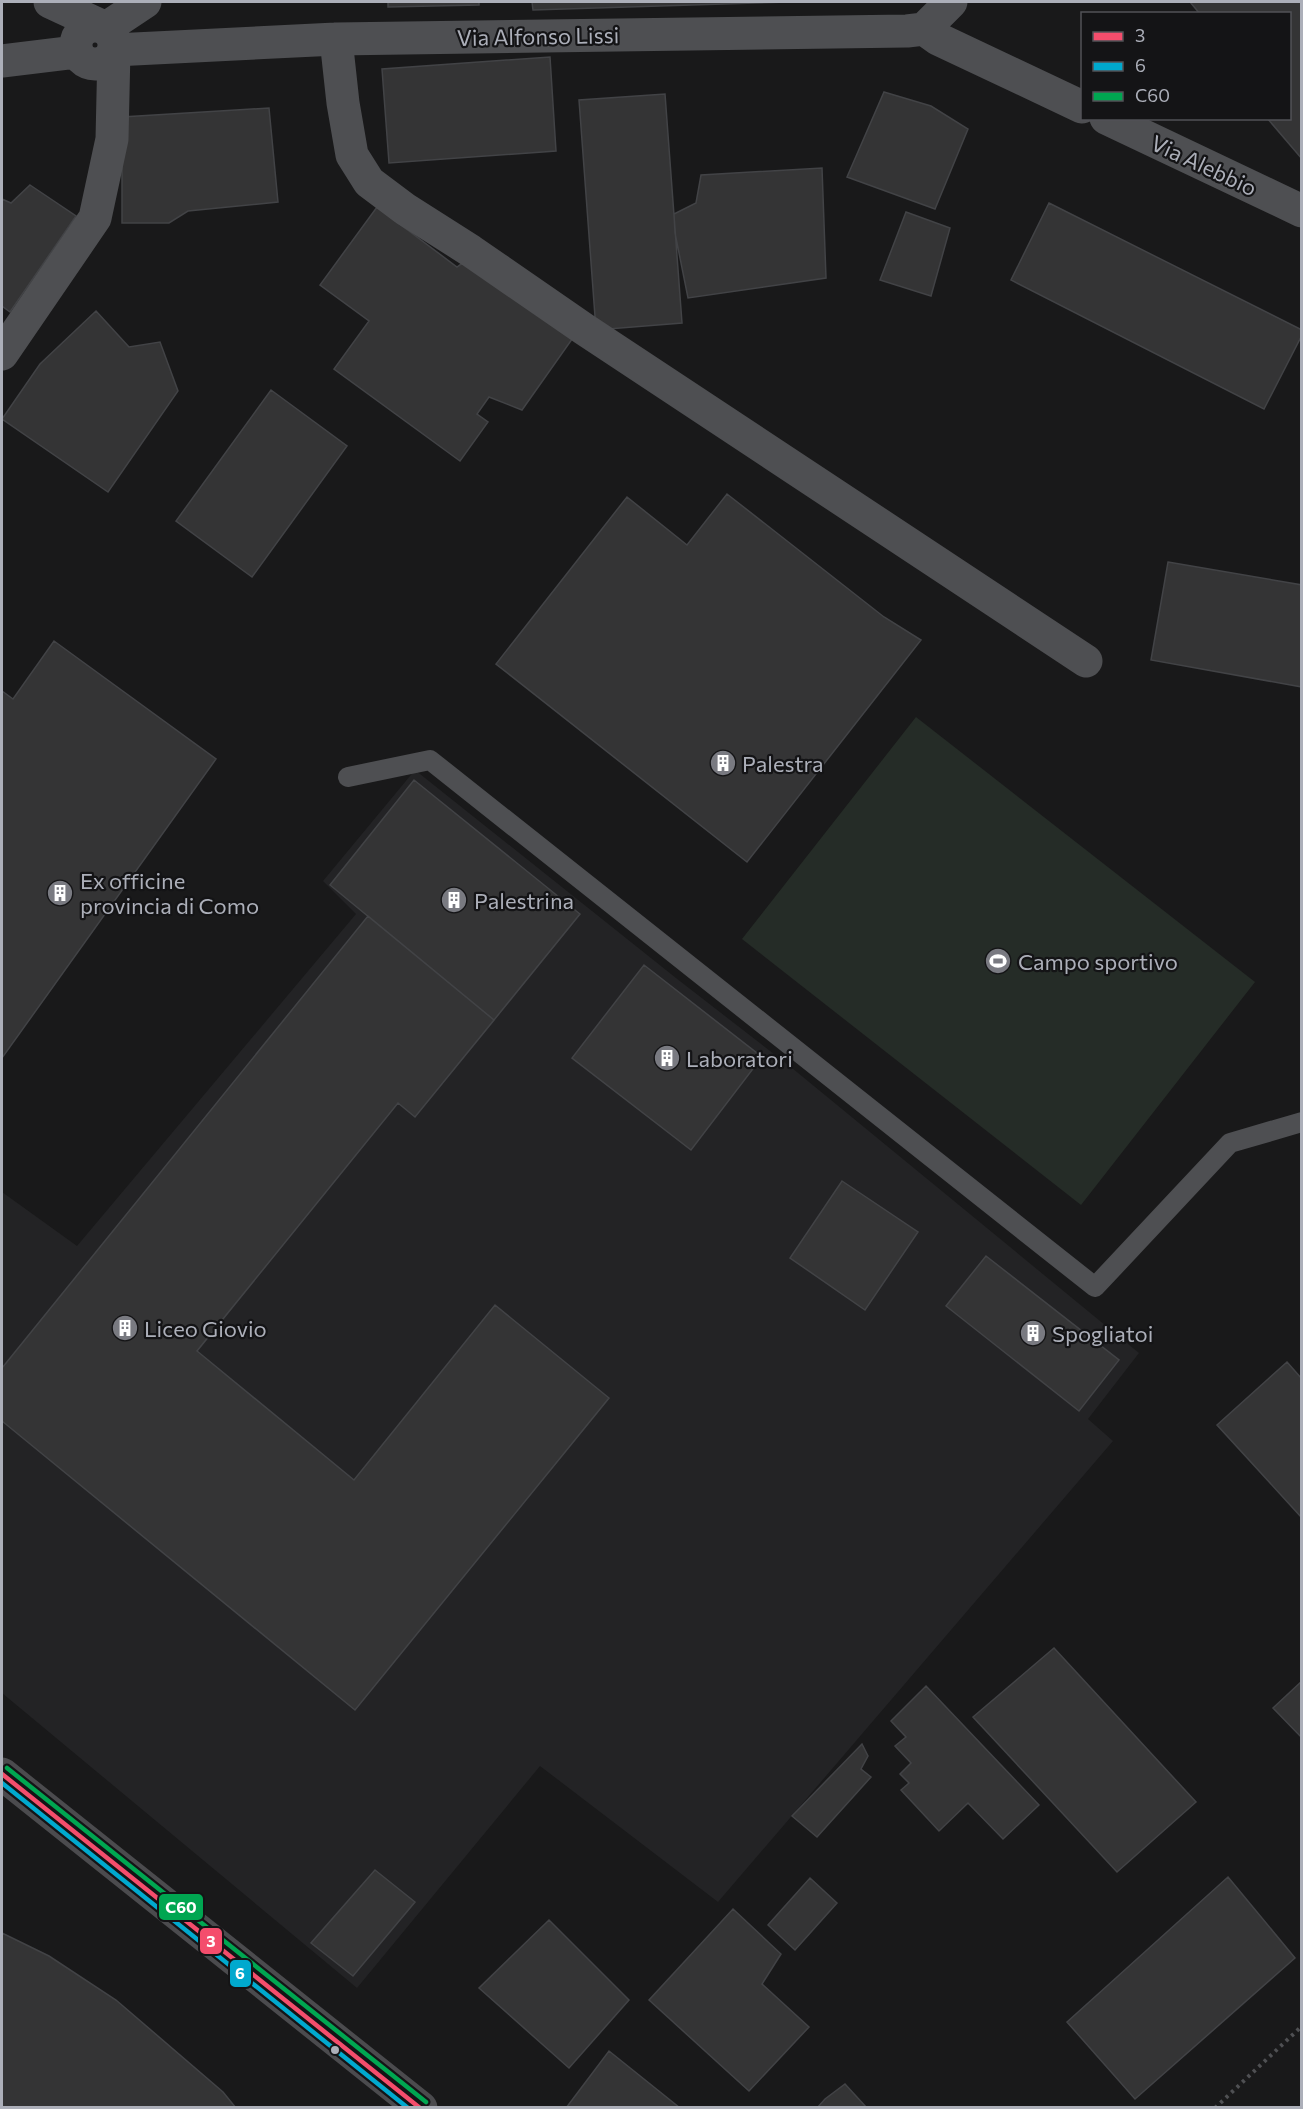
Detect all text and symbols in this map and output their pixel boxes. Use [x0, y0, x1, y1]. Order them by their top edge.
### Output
legend [1081, 12, 1291, 120]
street label: Via Alfonso Lissi [457, 21, 619, 51]
text: 3 [1135, 24, 1145, 46]
text: 6 [1135, 54, 1146, 76]
text: C60 [1135, 84, 1170, 106]
street label: Via Alebbio [1147, 129, 1261, 201]
building icon: Palestra [708, 748, 738, 778]
place label: Palestra [742, 750, 824, 777]
place label: Ex officine provincia di Como [80, 867, 259, 919]
building icon: Ex officine provincia di Como [45, 878, 75, 908]
building icon: Palestrina [439, 885, 469, 915]
place label: Palestrina [474, 887, 574, 914]
sports icon: Campo sportivo [983, 946, 1013, 976]
place label: Campo sportivo [1018, 948, 1178, 975]
building icon: Laboratori [652, 1043, 682, 1073]
place label: Laboratori [686, 1045, 793, 1072]
building icon: Liceo Giovio [110, 1313, 140, 1343]
place label: Liceo Giovio [144, 1315, 267, 1342]
building icon: Spogliatoi [1018, 1318, 1048, 1348]
place label: Spogliatoi [1052, 1320, 1153, 1347]
line badge: C60 [158, 1893, 204, 1921]
text: C60 [165, 1897, 197, 1916]
line badge: 3 [199, 1927, 223, 1955]
text: 3 [206, 1931, 216, 1950]
line badge: 6 [229, 1959, 252, 1988]
text: 6 [235, 1963, 245, 1982]
unlabelled marker [329, 2044, 341, 2056]

